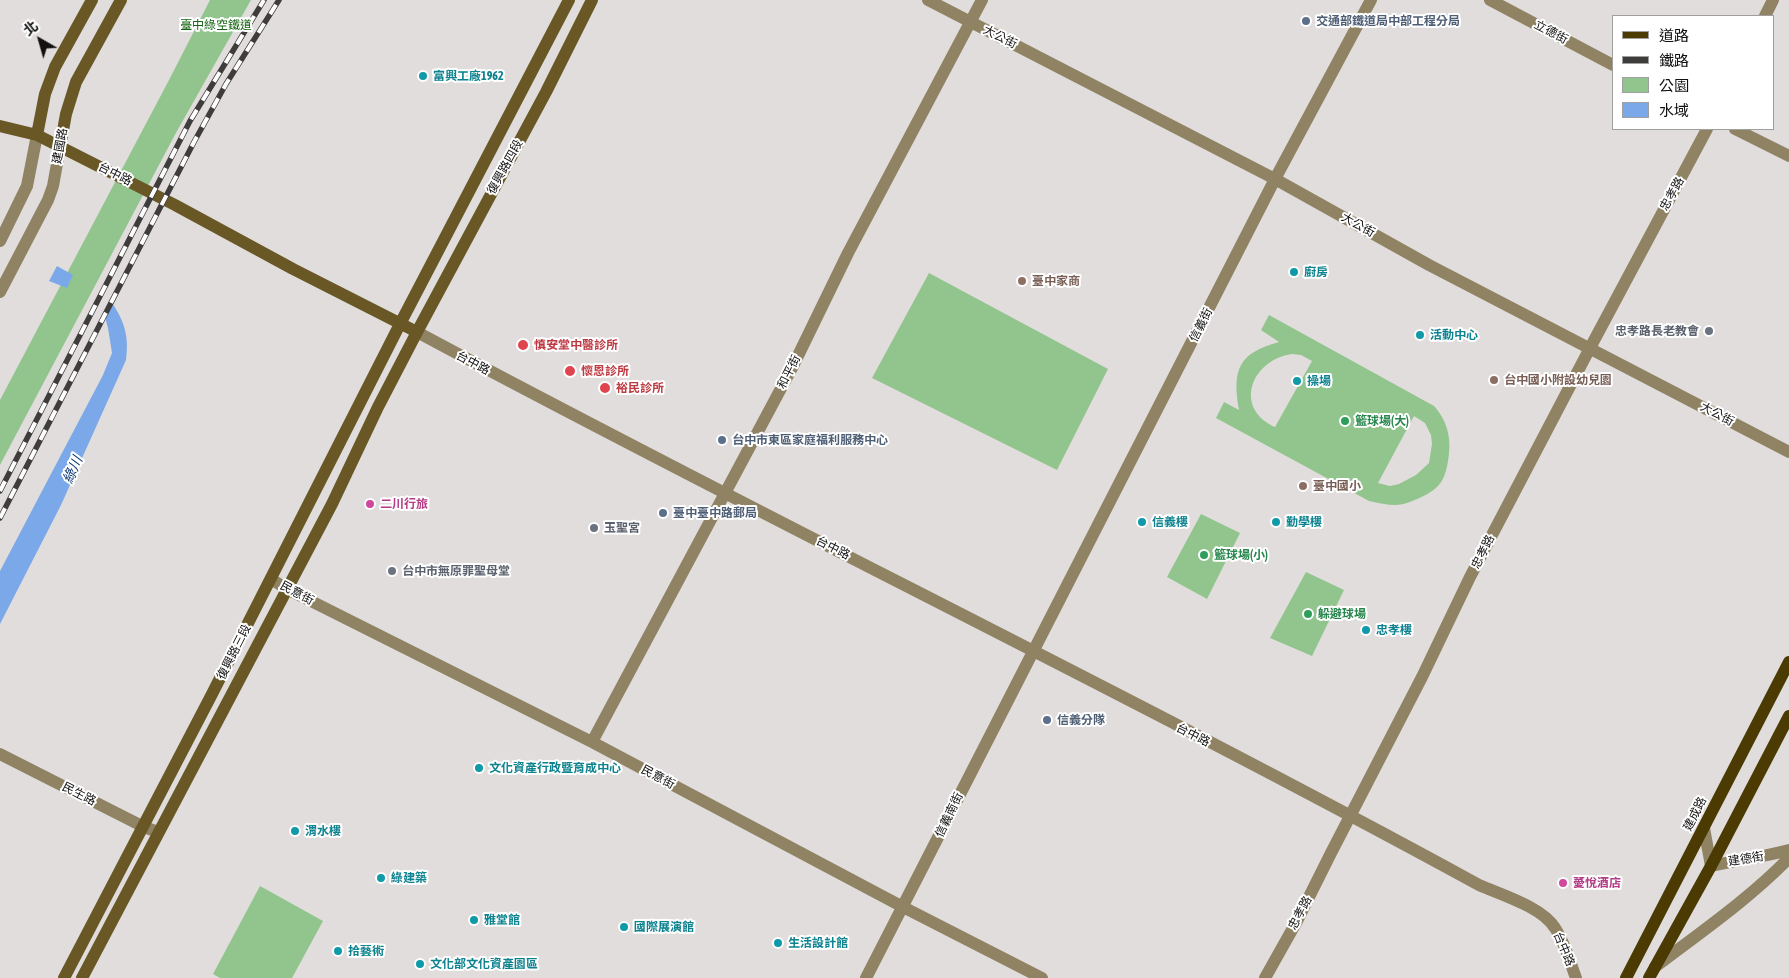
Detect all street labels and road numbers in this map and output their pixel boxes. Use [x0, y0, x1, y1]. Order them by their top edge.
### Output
street label: 立德街 [1532, 17, 1570, 47]
street label: 大公街 [981, 22, 1019, 52]
street label: 建國路 [50, 127, 70, 165]
street label: 復興路四段 [484, 137, 526, 197]
street label: 台中路 [96, 159, 134, 189]
street label: 忠孝路 [1657, 175, 1687, 213]
street label: 大公街 [1339, 210, 1377, 240]
street label: 信義街 [1186, 306, 1216, 344]
street label: 台中路 [454, 348, 492, 378]
street label: 和平街 [774, 353, 804, 391]
street label: 大公街 [1698, 399, 1736, 429]
street label: 台中路 [814, 533, 852, 563]
street label: 忠孝路 [1468, 533, 1498, 571]
street label: 民意街 [278, 578, 316, 608]
street label: 復興路三段 [214, 622, 254, 682]
street label: 台中路 [1174, 720, 1212, 750]
street label: 民意街 [639, 762, 677, 792]
street label: 民生路 [60, 779, 98, 809]
street label: 信義南街 [932, 790, 966, 840]
street label: 建成路 [1680, 795, 1710, 833]
street label: 建德街 [1727, 849, 1765, 869]
street label: 忠孝路 [1285, 894, 1315, 932]
street label: 台中路 [1550, 930, 1578, 968]

